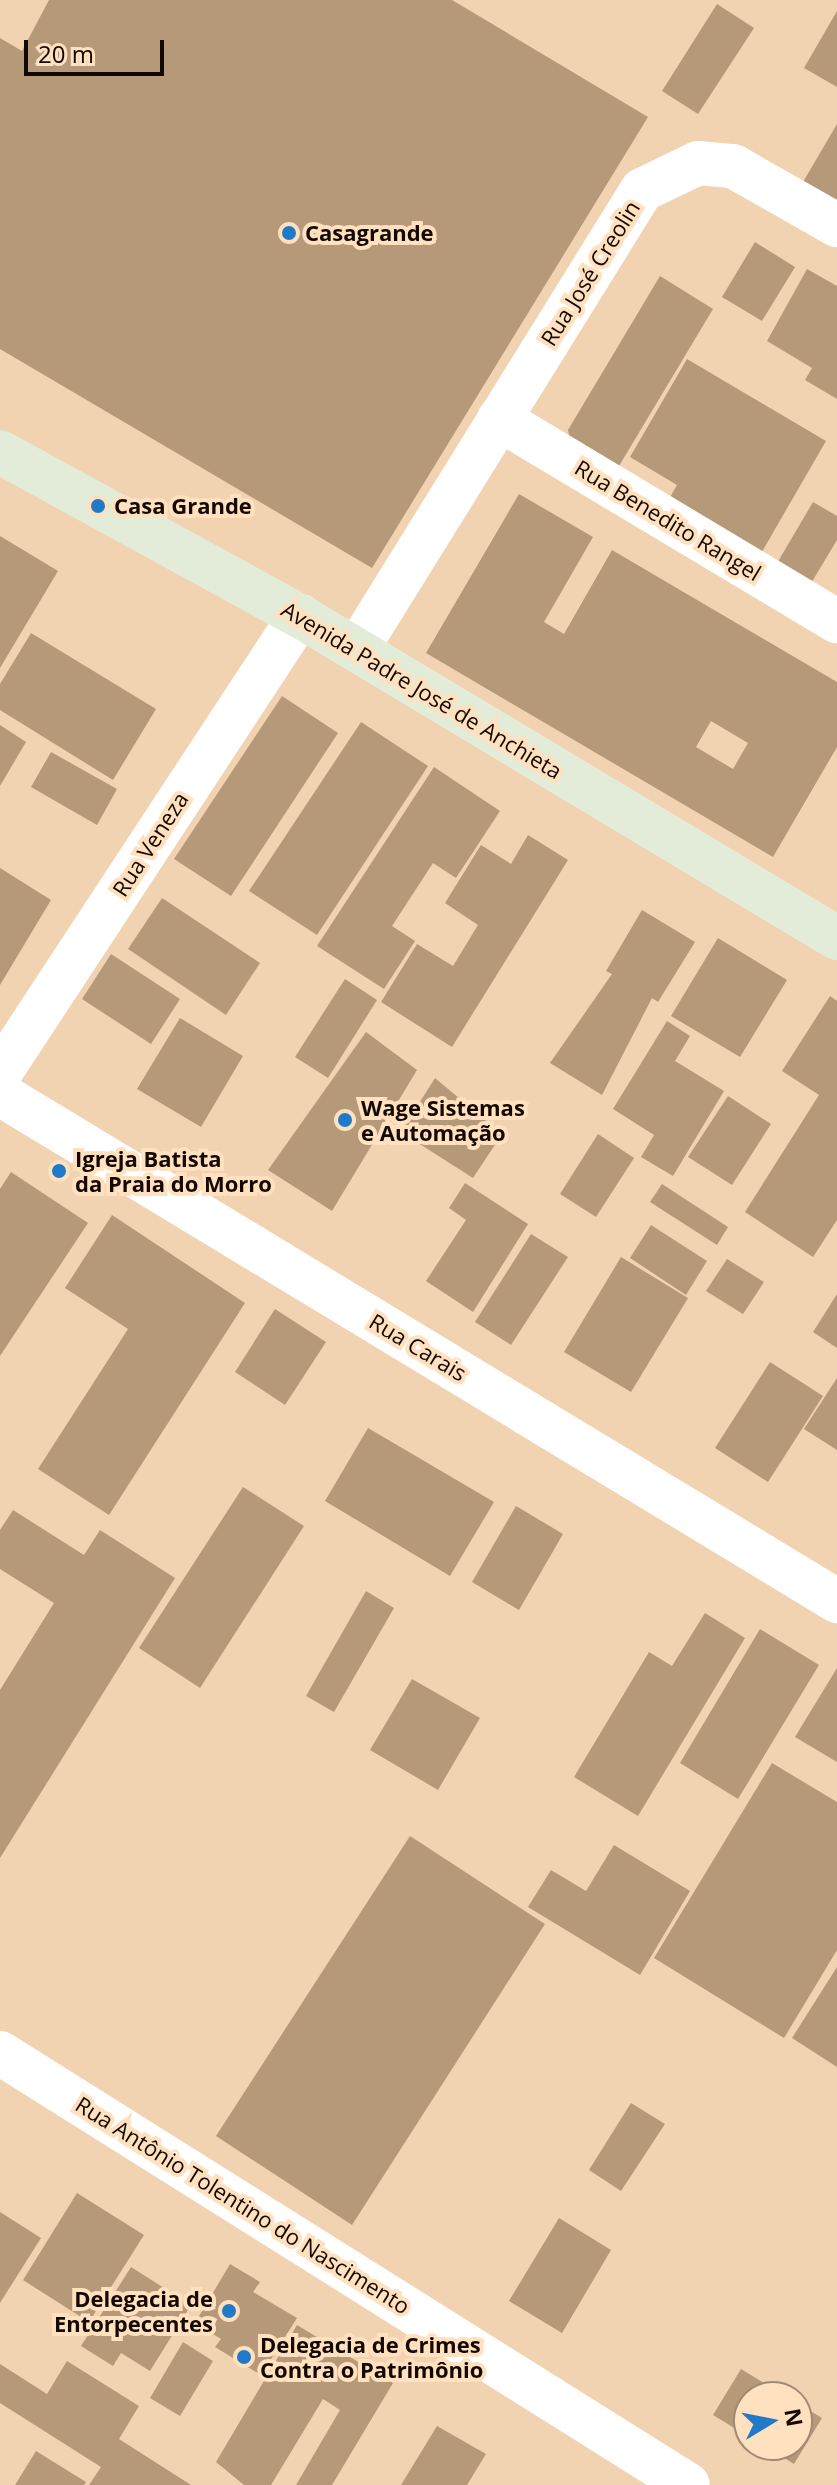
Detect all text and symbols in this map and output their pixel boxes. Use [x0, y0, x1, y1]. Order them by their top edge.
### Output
scale bar [28, 24, 168, 74]
text: 20 m [38, 37, 94, 70]
street label: Rua José Creolin [535, 196, 645, 350]
place label: Casagrande [305, 220, 434, 246]
marker: Casagrande [280, 224, 298, 242]
street label: Rua Benedito Rangel [570, 454, 766, 586]
place label: Casa Grande [114, 493, 252, 519]
marker: Casa Grande [89, 497, 107, 515]
street label: Avenida Padre José de Anchieta [277, 596, 567, 784]
street label: Rua Veneza [107, 787, 193, 901]
place label: Wage Sistemas e Automação [361, 1094, 525, 1146]
marker: Wage Sistemas e Automação [336, 1111, 354, 1129]
place label: Igreja Batista da Praia do Morro [75, 1145, 272, 1196]
marker: Igreja Batista da Praia do Morro [50, 1162, 68, 1180]
street label: Rua Carais [365, 1308, 471, 1386]
street label: Rua Antônio Tolentino do Nascimento [71, 2091, 415, 2319]
place label: Delegacia de Entorpecentes [54, 2285, 213, 2336]
marker: Delegacia de Entorpecentes [220, 2302, 238, 2320]
place label: Delegacia de Crimes Contra o Patrimônio [260, 2331, 483, 2382]
marker: Delegacia de Crimes Contra o Patrimônio [235, 2348, 253, 2366]
north arrow [733, 2381, 813, 2461]
text: N [778, 2406, 811, 2429]

